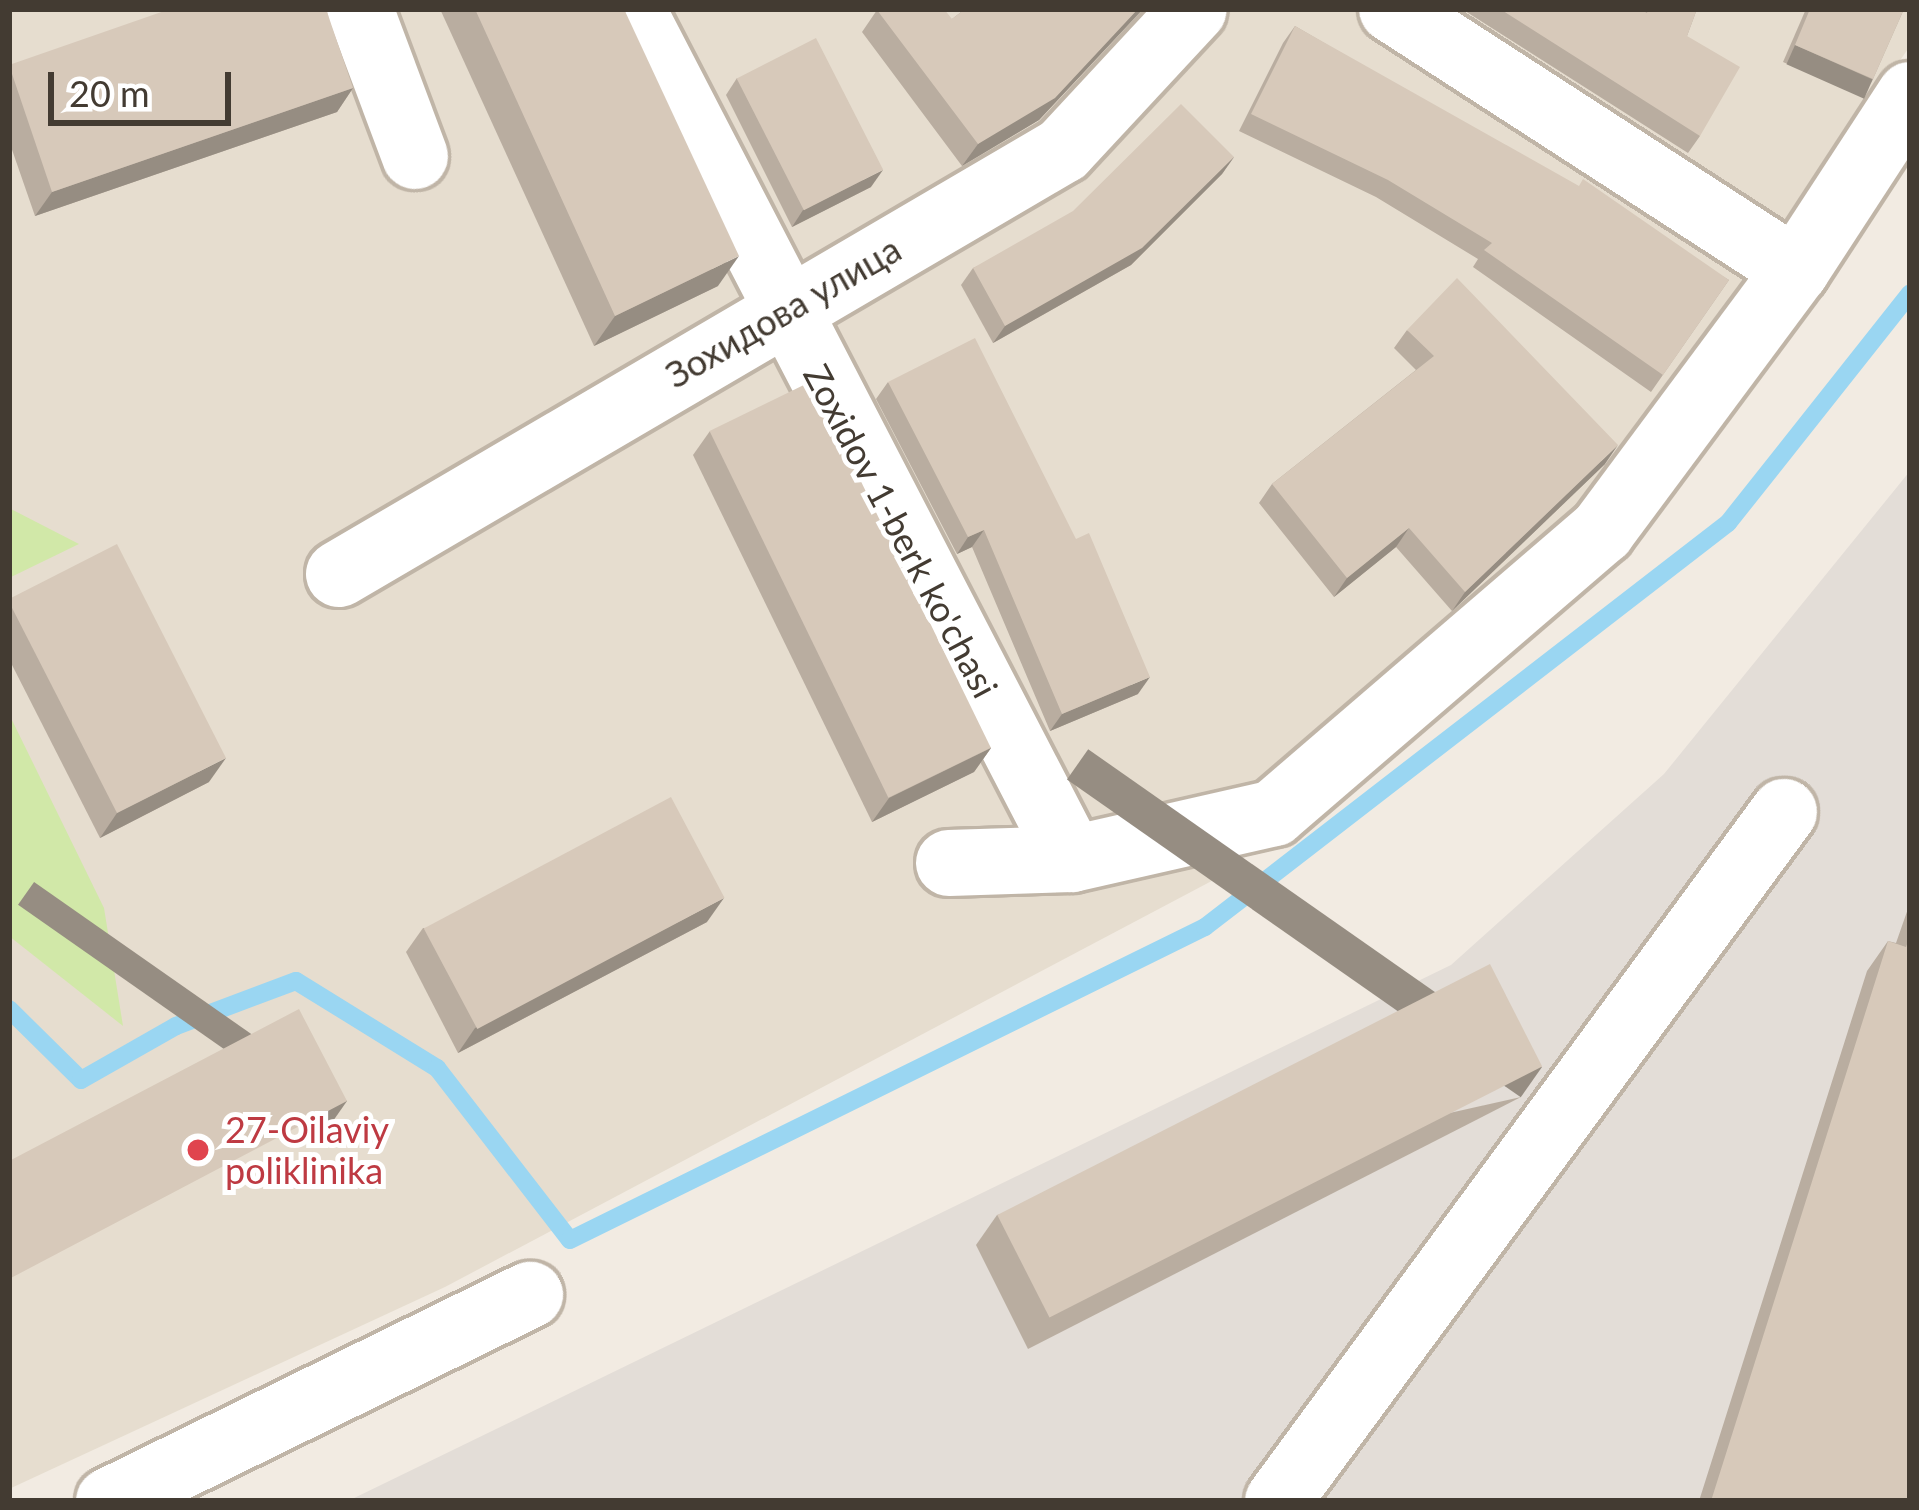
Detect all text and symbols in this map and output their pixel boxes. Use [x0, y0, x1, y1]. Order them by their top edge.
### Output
scale bar [54, 48, 237, 122]
text: 20 m [69, 71, 150, 115]
street label: Зохидова улица [658, 227, 908, 397]
street label: Zoxidov 1-berk ko'chasi [795, 357, 1007, 705]
place label: 27-Oilaviy poliklinika [225, 1107, 389, 1192]
marker: 27-Oilaviy poliklinika [182, 1134, 214, 1166]

